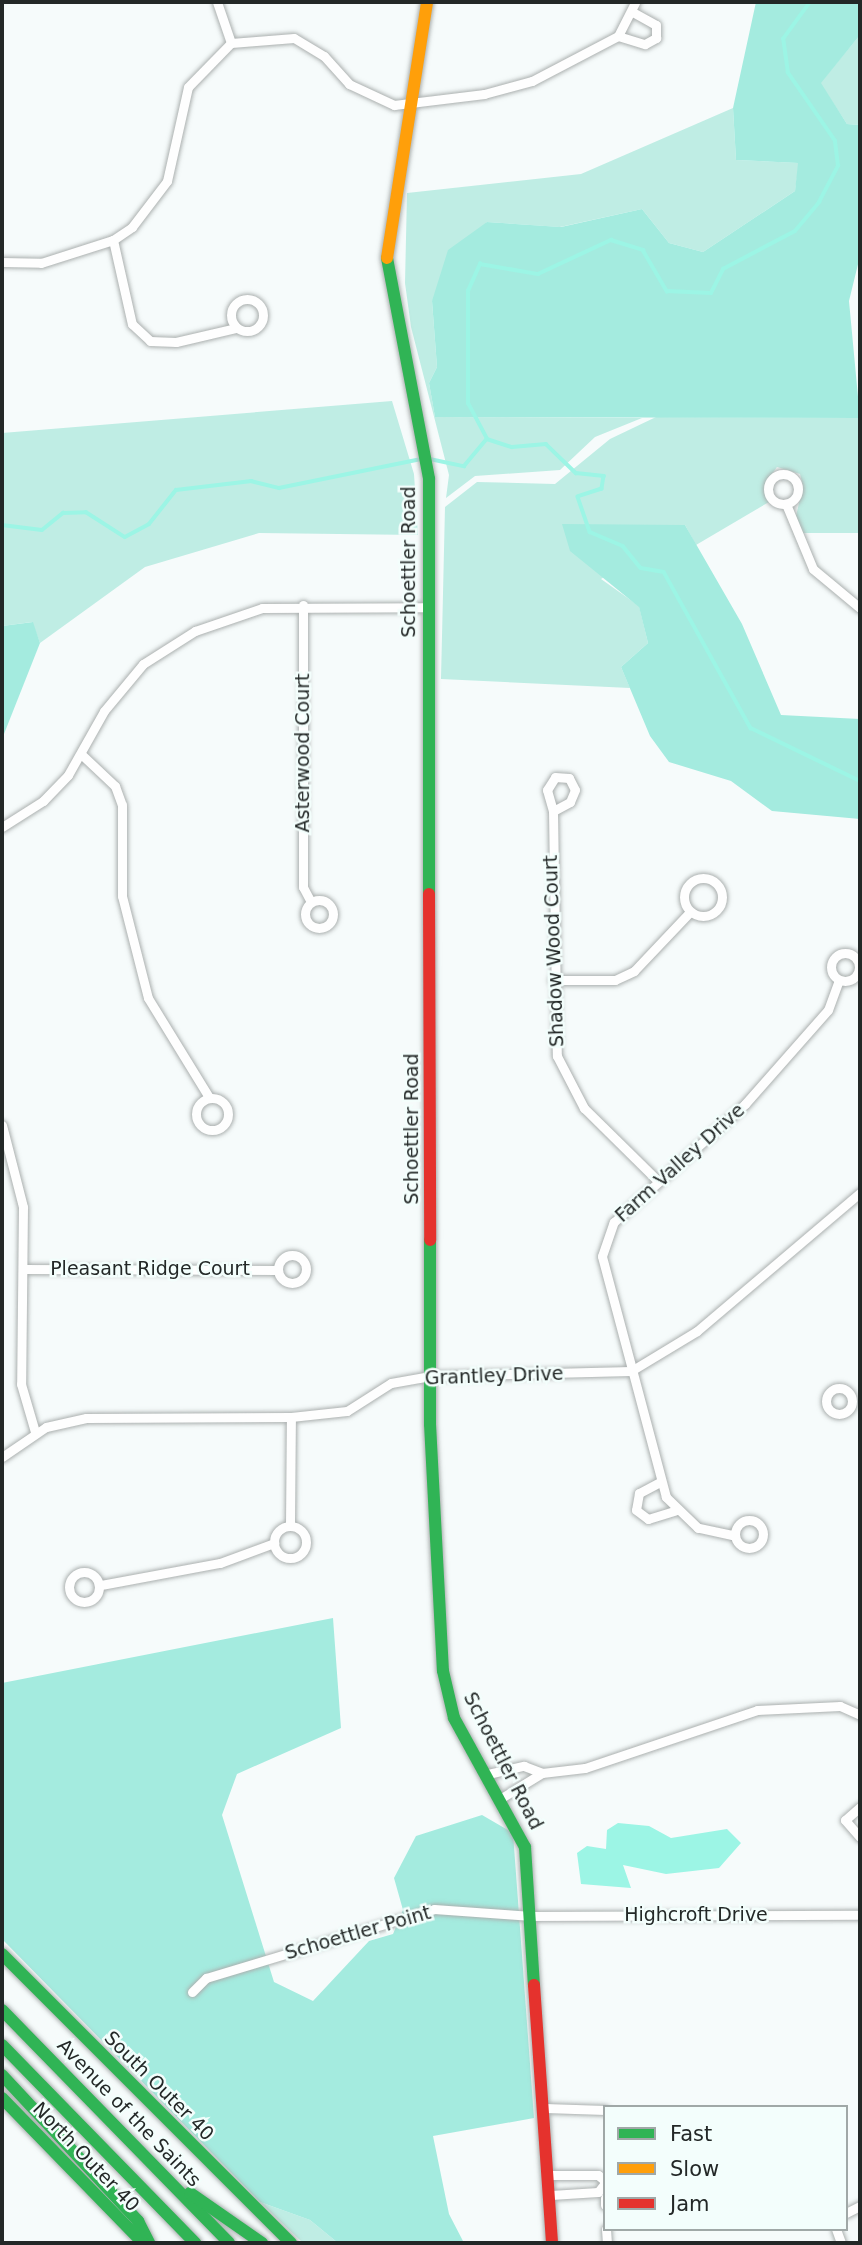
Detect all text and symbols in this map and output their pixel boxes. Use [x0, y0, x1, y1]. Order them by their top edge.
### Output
street label: Schoettler Road [398, 486, 420, 638]
street label: Asterwood Court [292, 674, 314, 832]
street label: Shadow Wood Court [539, 855, 569, 1047]
street label: Schoettler Road [401, 1053, 423, 1205]
street label: Farm Valley Drive [611, 1099, 749, 1227]
street label: Pleasant Ridge Court [50, 1258, 250, 1280]
street label: Grantley Drive [424, 1362, 564, 1390]
street label: Schoettler Road [459, 1688, 547, 1834]
street label: Schoettler Point [282, 1901, 434, 1965]
street label: Highcroft Drive [624, 1904, 768, 1926]
street label: South Outer 40 [100, 2027, 218, 2145]
street label: Avenue of the Saints [53, 2034, 205, 2192]
street label: North Outer 40 [28, 2098, 144, 2216]
legend [603, 2105, 848, 2231]
text: Fast [670, 2122, 712, 2146]
text: Slow [670, 2157, 719, 2181]
text: Jam [670, 2192, 710, 2216]

